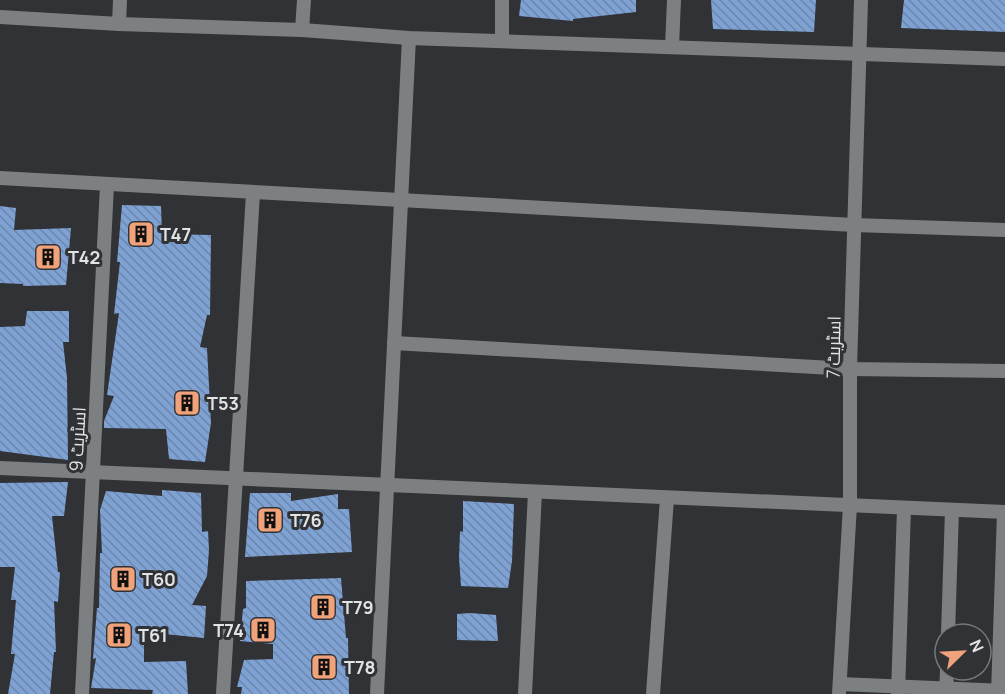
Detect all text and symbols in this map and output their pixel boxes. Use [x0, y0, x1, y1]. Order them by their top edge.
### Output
building icon: T47 [126, 219, 156, 249]
place label: T47 [160, 222, 191, 246]
building icon: T42 [33, 242, 63, 272]
place label: T42 [68, 245, 100, 269]
street label: اسٹریٹ 7 [820, 315, 846, 379]
building icon: T53 [172, 388, 202, 418]
place label: T53 [207, 391, 239, 415]
street label: اسٹریٹ 9 [63, 406, 91, 472]
building icon: T76 [255, 505, 285, 535]
place label: T76 [290, 508, 322, 532]
building icon: T60 [108, 564, 138, 594]
place label: T60 [142, 567, 176, 591]
building icon: T79 [308, 592, 338, 622]
place label: T79 [342, 595, 374, 619]
building icon: T74 [248, 615, 278, 645]
place label: T74 [213, 618, 244, 642]
building icon: T61 [104, 620, 134, 650]
north arrow [933, 622, 993, 682]
place label: T61 [138, 623, 168, 647]
text: N [964, 636, 989, 656]
building icon: T78 [309, 652, 339, 682]
place label: T78 [344, 655, 376, 679]

